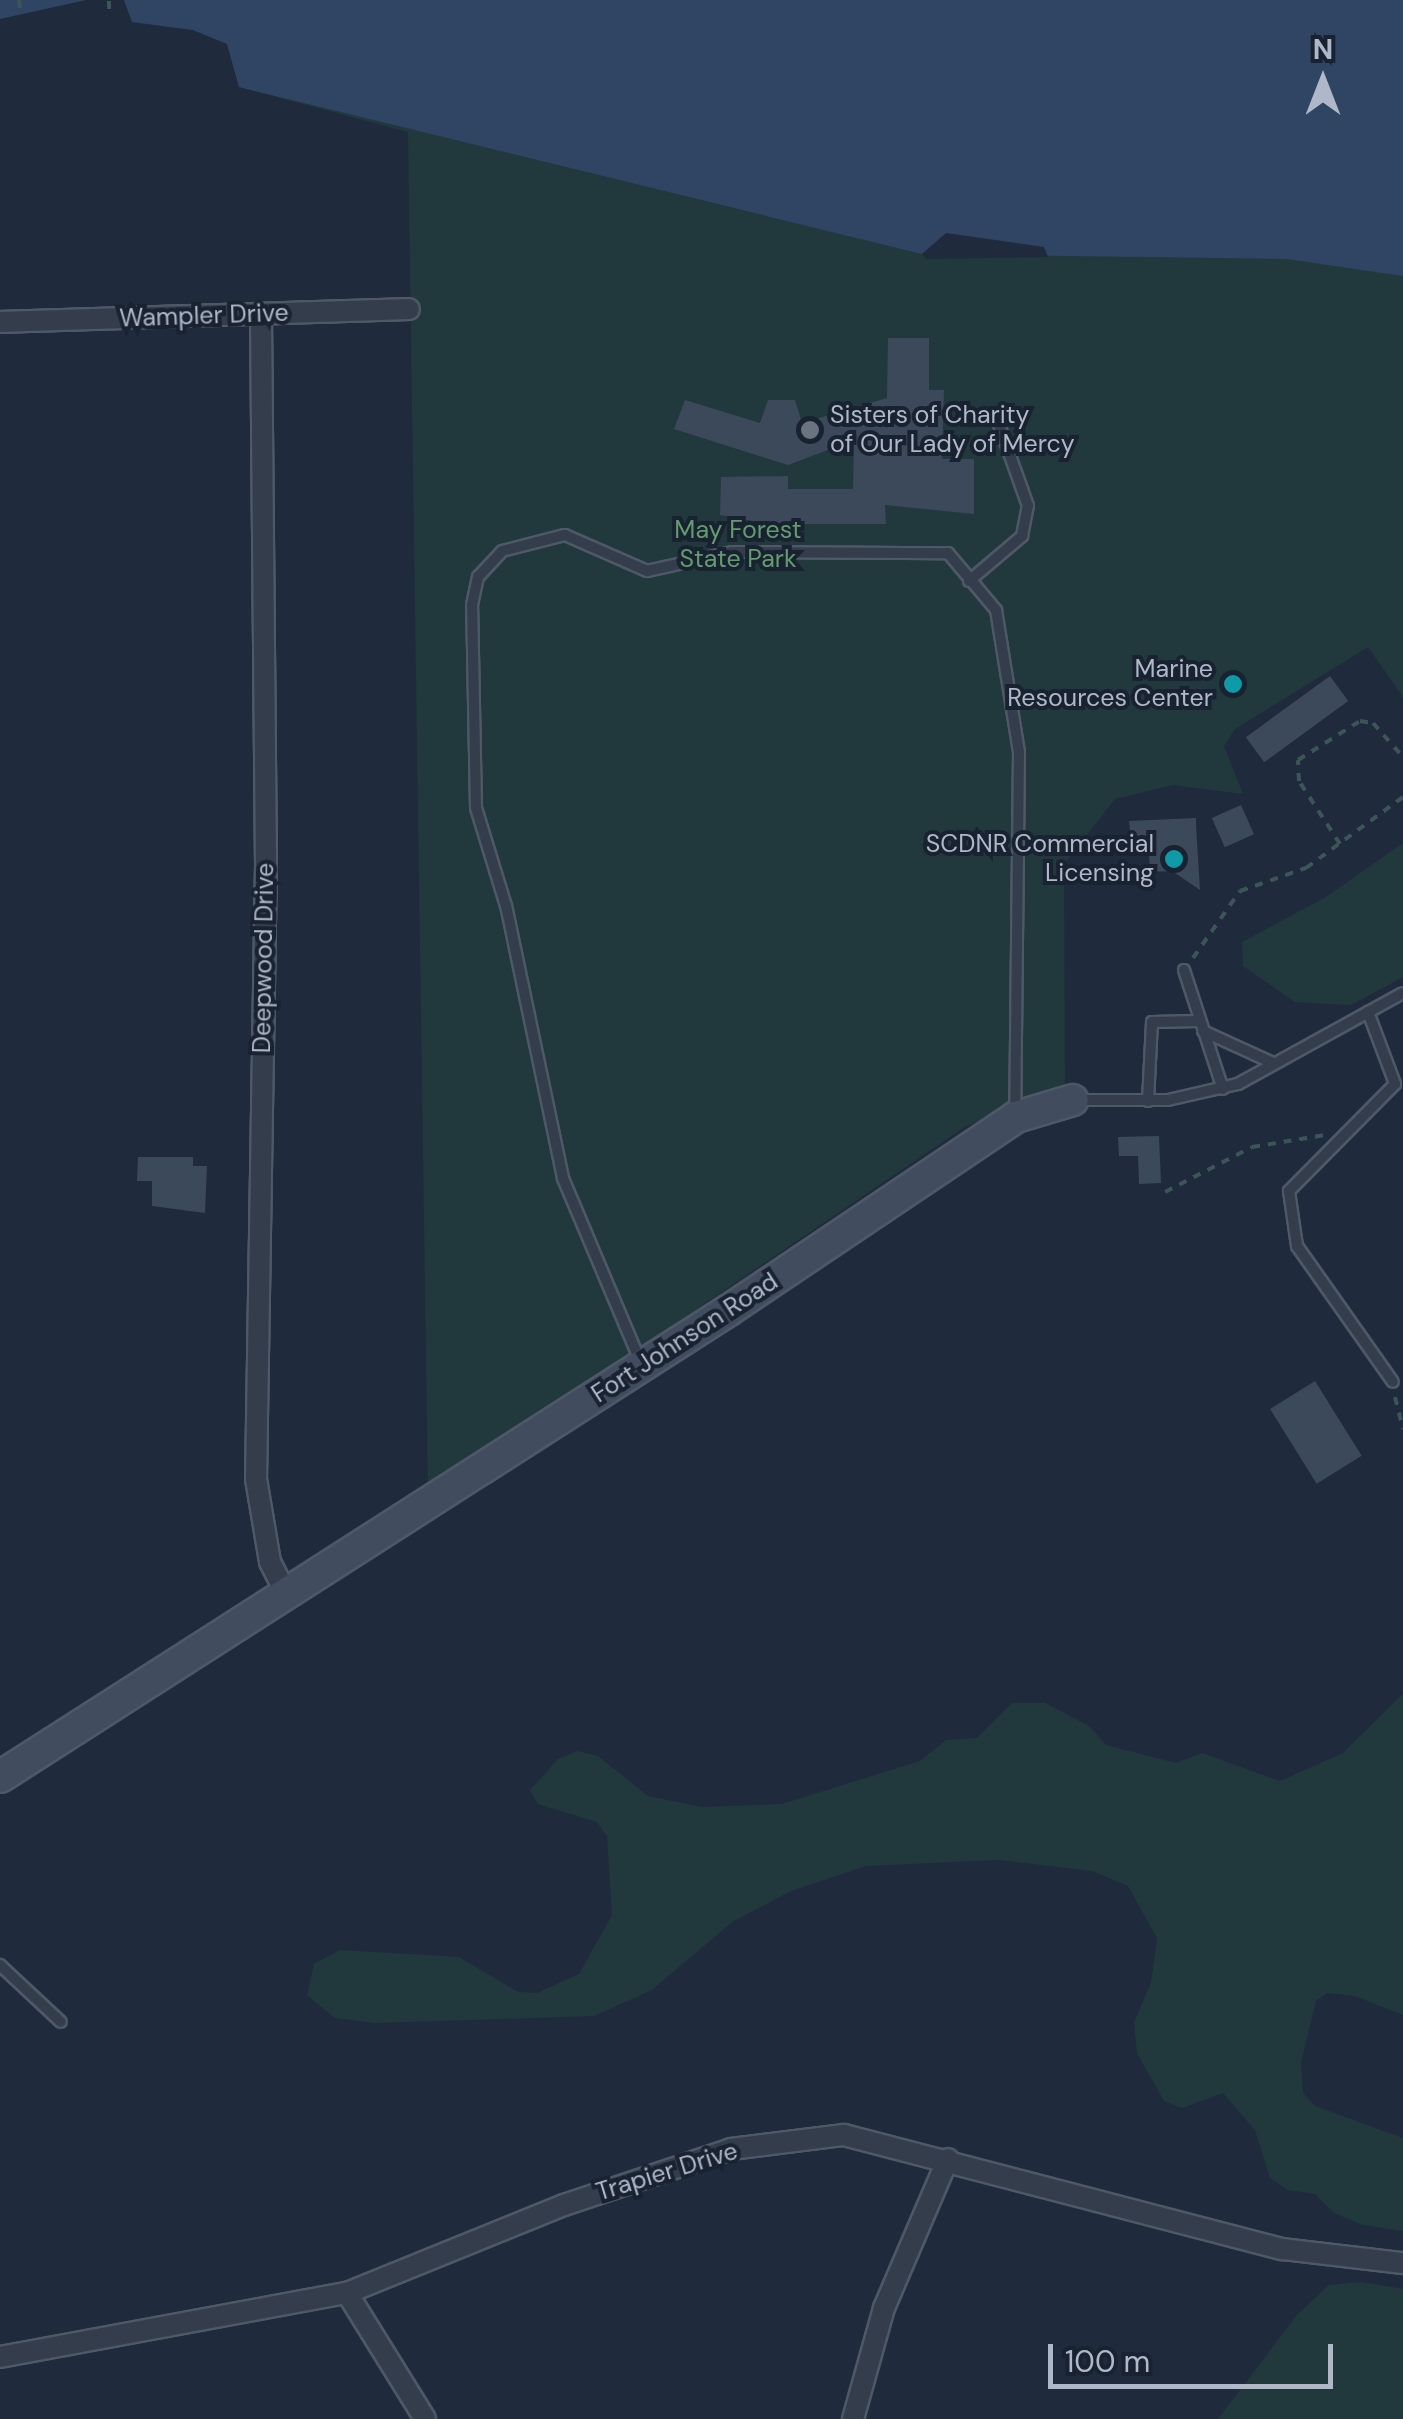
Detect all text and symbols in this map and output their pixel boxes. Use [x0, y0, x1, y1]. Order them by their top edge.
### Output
north arrow [1273, 30, 1373, 130]
text: N [1313, 31, 1333, 68]
street label: Wampler Drive [119, 298, 289, 334]
place label: Sisters of Charity of Our Lady of Mercy [830, 401, 1075, 460]
marker: Sisters of Charity of Our Lady of Mercy [799, 419, 821, 441]
park label: May Forest State Park [674, 516, 802, 575]
place label: Marine Resources Center [1007, 655, 1213, 714]
marker: Marine Resources Center [1222, 673, 1244, 695]
place label: SCDNR Commercial Licensing [926, 830, 1154, 889]
marker: SCDNR Commercial Licensing [1163, 848, 1185, 870]
street label: Deepwood Drive [247, 862, 281, 1054]
street label: Fort Johnson Road [586, 1267, 784, 1409]
street label: Trapier Drive [593, 2136, 741, 2208]
scale bar [1053, 2324, 1338, 2386]
text: 100 m [1065, 2342, 1150, 2381]

